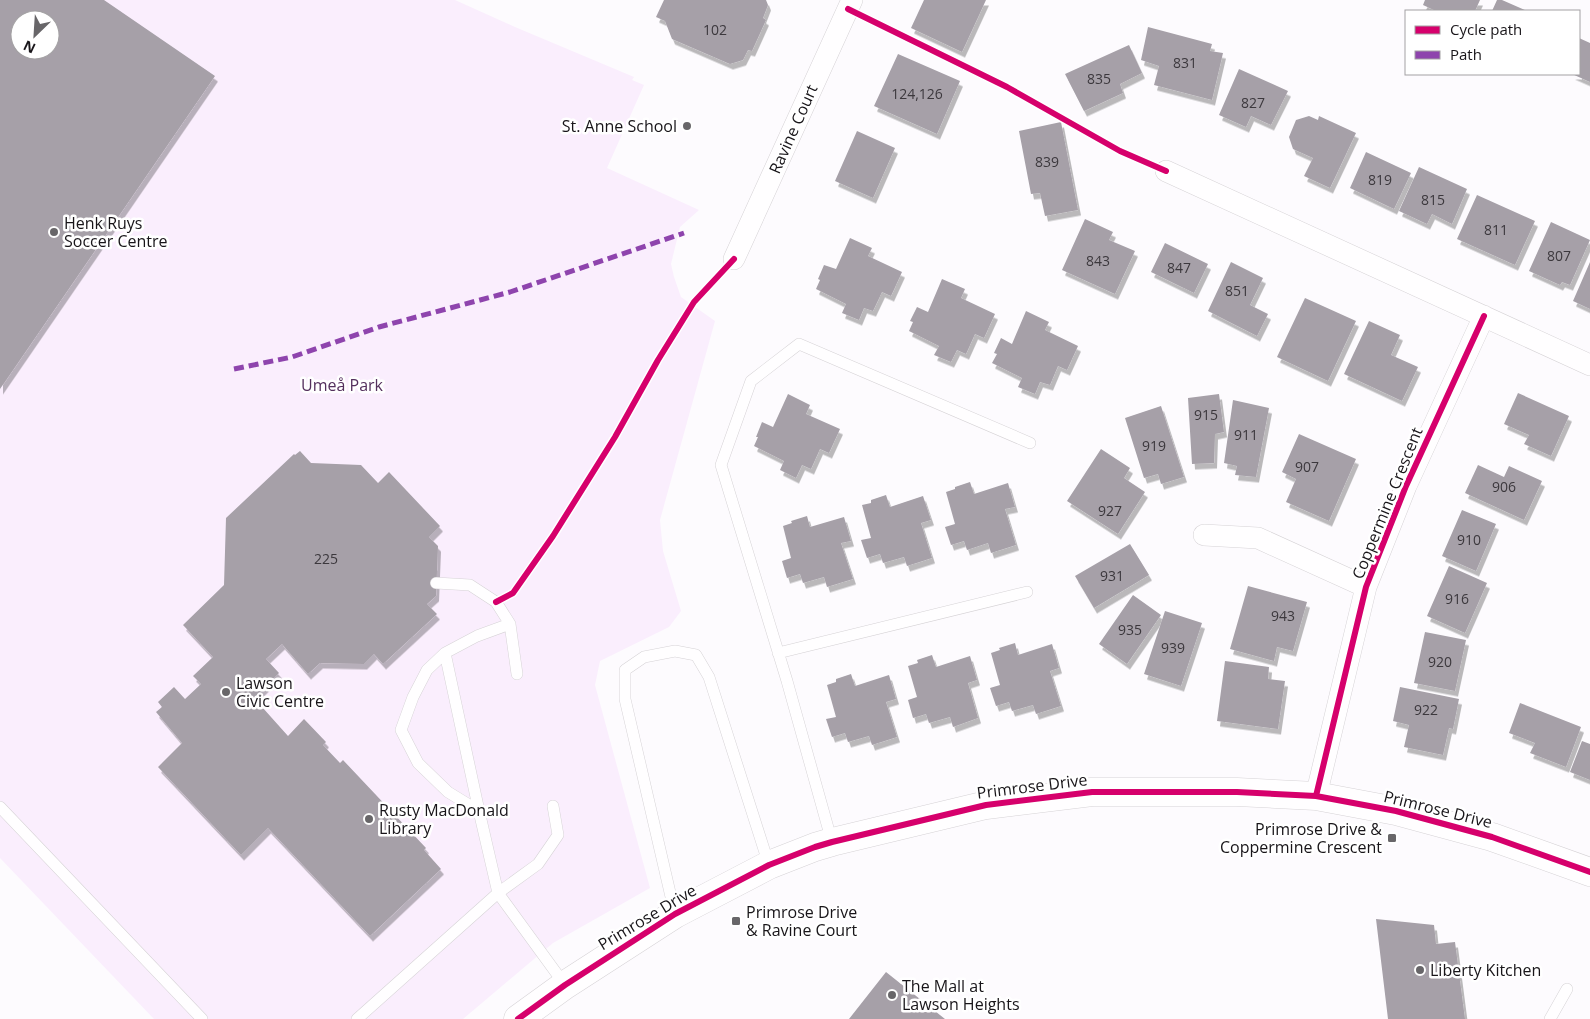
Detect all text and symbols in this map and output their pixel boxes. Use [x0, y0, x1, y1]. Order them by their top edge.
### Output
north arrow [10, 10, 60, 60]
legend [1405, 10, 1580, 75]
text: Cycle path [1450, 19, 1522, 39]
house number: 102 [703, 20, 727, 39]
text: N [20, 36, 38, 58]
text: Path [1450, 44, 1482, 64]
house number: 831 [1173, 53, 1197, 72]
house number: 835 [1087, 69, 1111, 88]
street label: Ravine Court [764, 81, 823, 177]
house number: 124,126 [891, 84, 943, 103]
house number: 827 [1241, 93, 1265, 112]
place label: St. Anne School [562, 115, 677, 137]
marker: St. Anne School [681, 120, 693, 132]
house number: 839 [1035, 152, 1059, 171]
house number: 819 [1368, 170, 1392, 189]
house number: 815 [1421, 190, 1445, 209]
place label: Henk Ruys Soccer Centre [64, 212, 168, 252]
house number: 811 [1484, 220, 1508, 239]
marker: Henk Ruys Soccer Centre [48, 226, 60, 238]
house number: 807 [1547, 246, 1571, 265]
house number: 843 [1086, 251, 1110, 270]
house number: 847 [1167, 258, 1191, 277]
house number: 851 [1225, 281, 1249, 300]
park label: Umeå Park [301, 374, 384, 396]
house number: 915 [1194, 405, 1218, 424]
street label: Coppermine Crescent [1346, 424, 1428, 582]
house number: 911 [1234, 425, 1258, 444]
house number: 919 [1142, 436, 1166, 455]
house number: 907 [1295, 457, 1319, 476]
house number: 906 [1492, 477, 1516, 496]
house number: 927 [1098, 501, 1122, 520]
house number: 910 [1457, 530, 1481, 549]
house number: 225 [314, 549, 338, 568]
house number: 931 [1100, 566, 1124, 585]
house number: 916 [1445, 589, 1469, 608]
house number: 943 [1271, 606, 1295, 625]
house number: 935 [1118, 620, 1142, 639]
house number: 939 [1161, 638, 1185, 657]
house number: 920 [1428, 652, 1452, 671]
place label: Lawson Civic Centre [236, 672, 324, 712]
marker: Lawson Civic Centre [220, 686, 232, 698]
house number: 922 [1414, 700, 1438, 719]
street label: Primrose Drive [976, 768, 1088, 804]
street label: Primrose Drive [1381, 785, 1495, 833]
place label: Rusty MacDonald Library [379, 799, 509, 839]
marker: Rusty MacDonald Library [363, 813, 375, 825]
place label: Primrose Drive & Coppermine Crescent [1220, 818, 1382, 858]
marker: Primrose Drive & Coppermine Crescent [1386, 832, 1398, 844]
street label: Primrose Drive [594, 879, 700, 955]
place label: Primrose Drive & Ravine Court [746, 901, 858, 941]
marker: Primrose Drive & Ravine Court [730, 915, 742, 927]
place label: Liberty Kitchen [1430, 959, 1541, 981]
marker: Liberty Kitchen [1414, 964, 1426, 976]
place label: The Mall at Lawson Heights [902, 975, 1020, 1015]
marker: The Mall at Lawson Heights [886, 989, 898, 1001]

